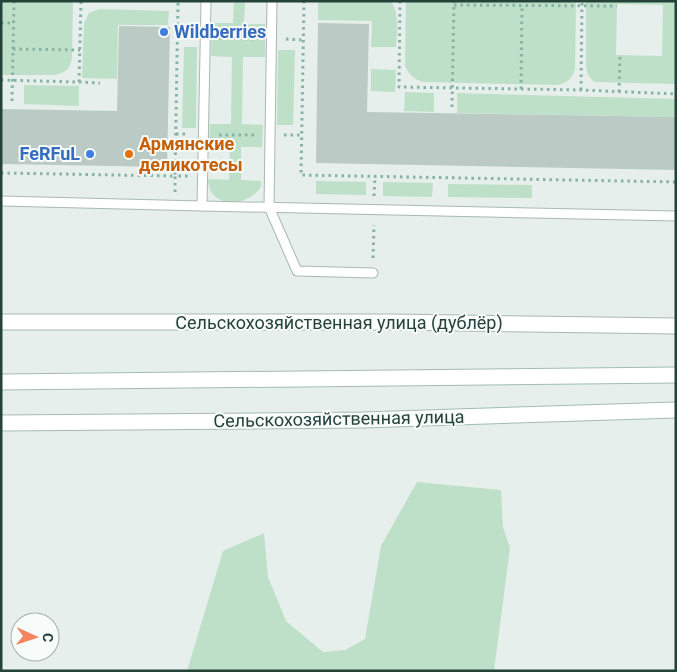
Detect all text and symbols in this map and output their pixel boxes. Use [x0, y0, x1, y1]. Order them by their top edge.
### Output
place label: Wildberries [174, 21, 266, 42]
marker: Wildberries [158, 26, 170, 38]
place label: Армянские деликотесы [139, 133, 243, 175]
place label: FeRFuL [20, 143, 80, 164]
marker: FeRFuL [84, 148, 96, 160]
marker: Армянские деликотесы [123, 148, 135, 160]
street label: Сельскохозяйственная улица (дублёр) [175, 312, 503, 334]
street label: Сельскохозяйственная улица [213, 406, 465, 431]
north arrow [10, 612, 60, 662]
text: С [40, 633, 56, 643]

